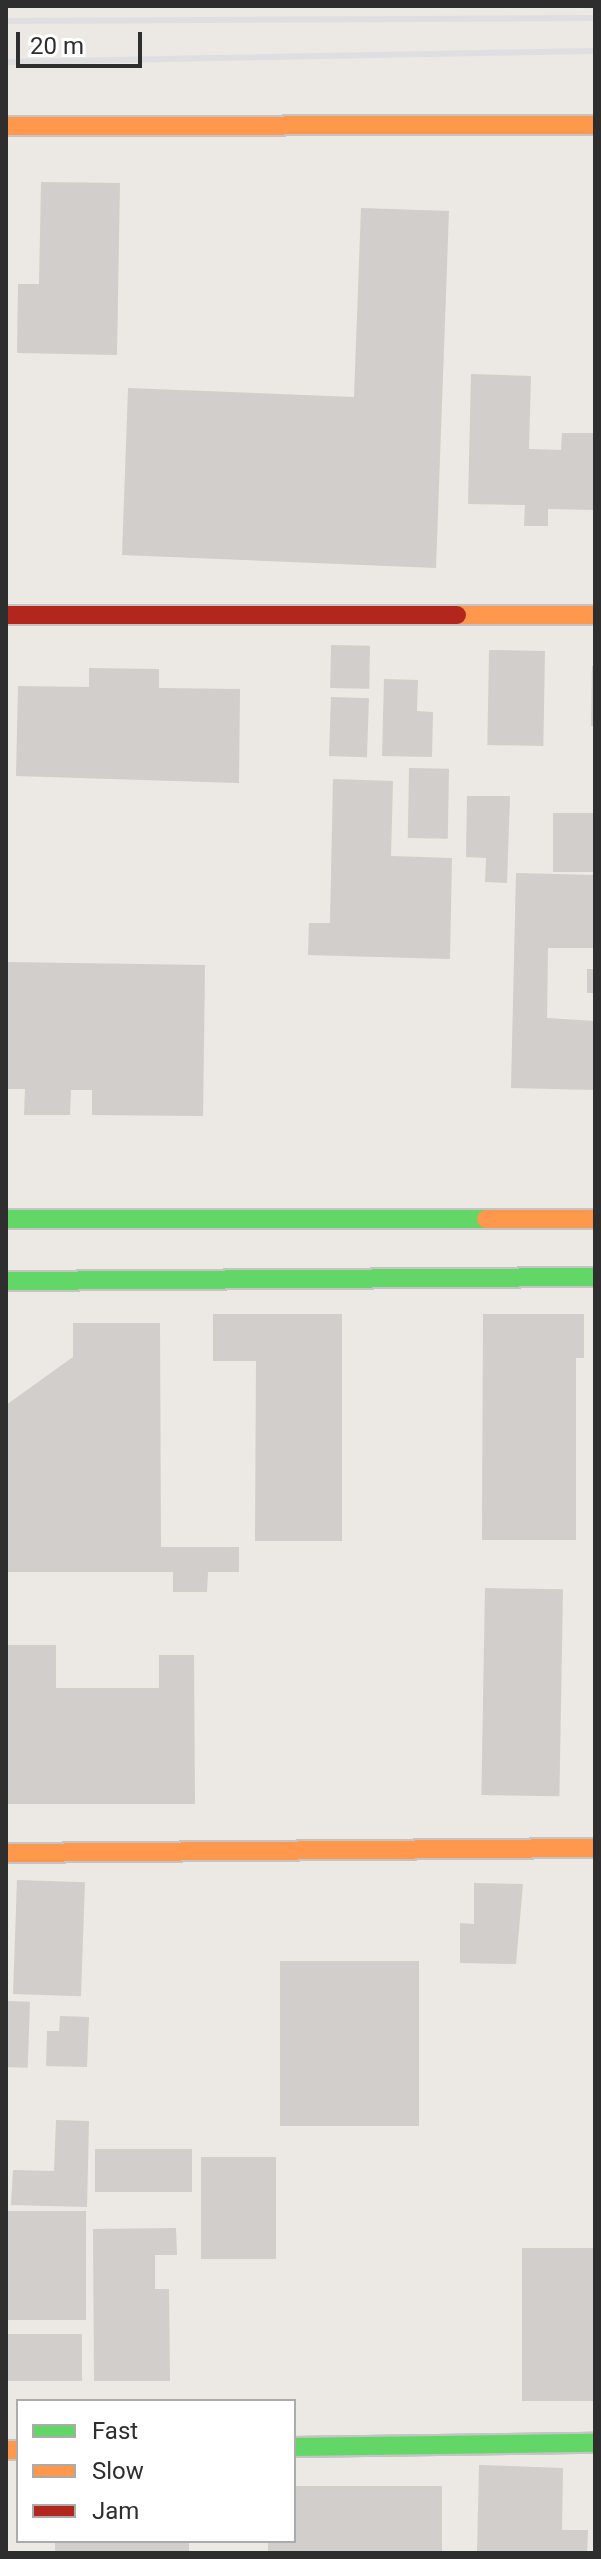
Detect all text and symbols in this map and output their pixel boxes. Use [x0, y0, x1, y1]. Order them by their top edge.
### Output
scale bar [20, 16, 146, 66]
text: 20 m [30, 32, 84, 60]
legend [16, 2399, 296, 2543]
text: Fast [92, 2417, 138, 2445]
text: Slow [92, 2457, 144, 2485]
text: Jam [92, 2497, 139, 2525]

